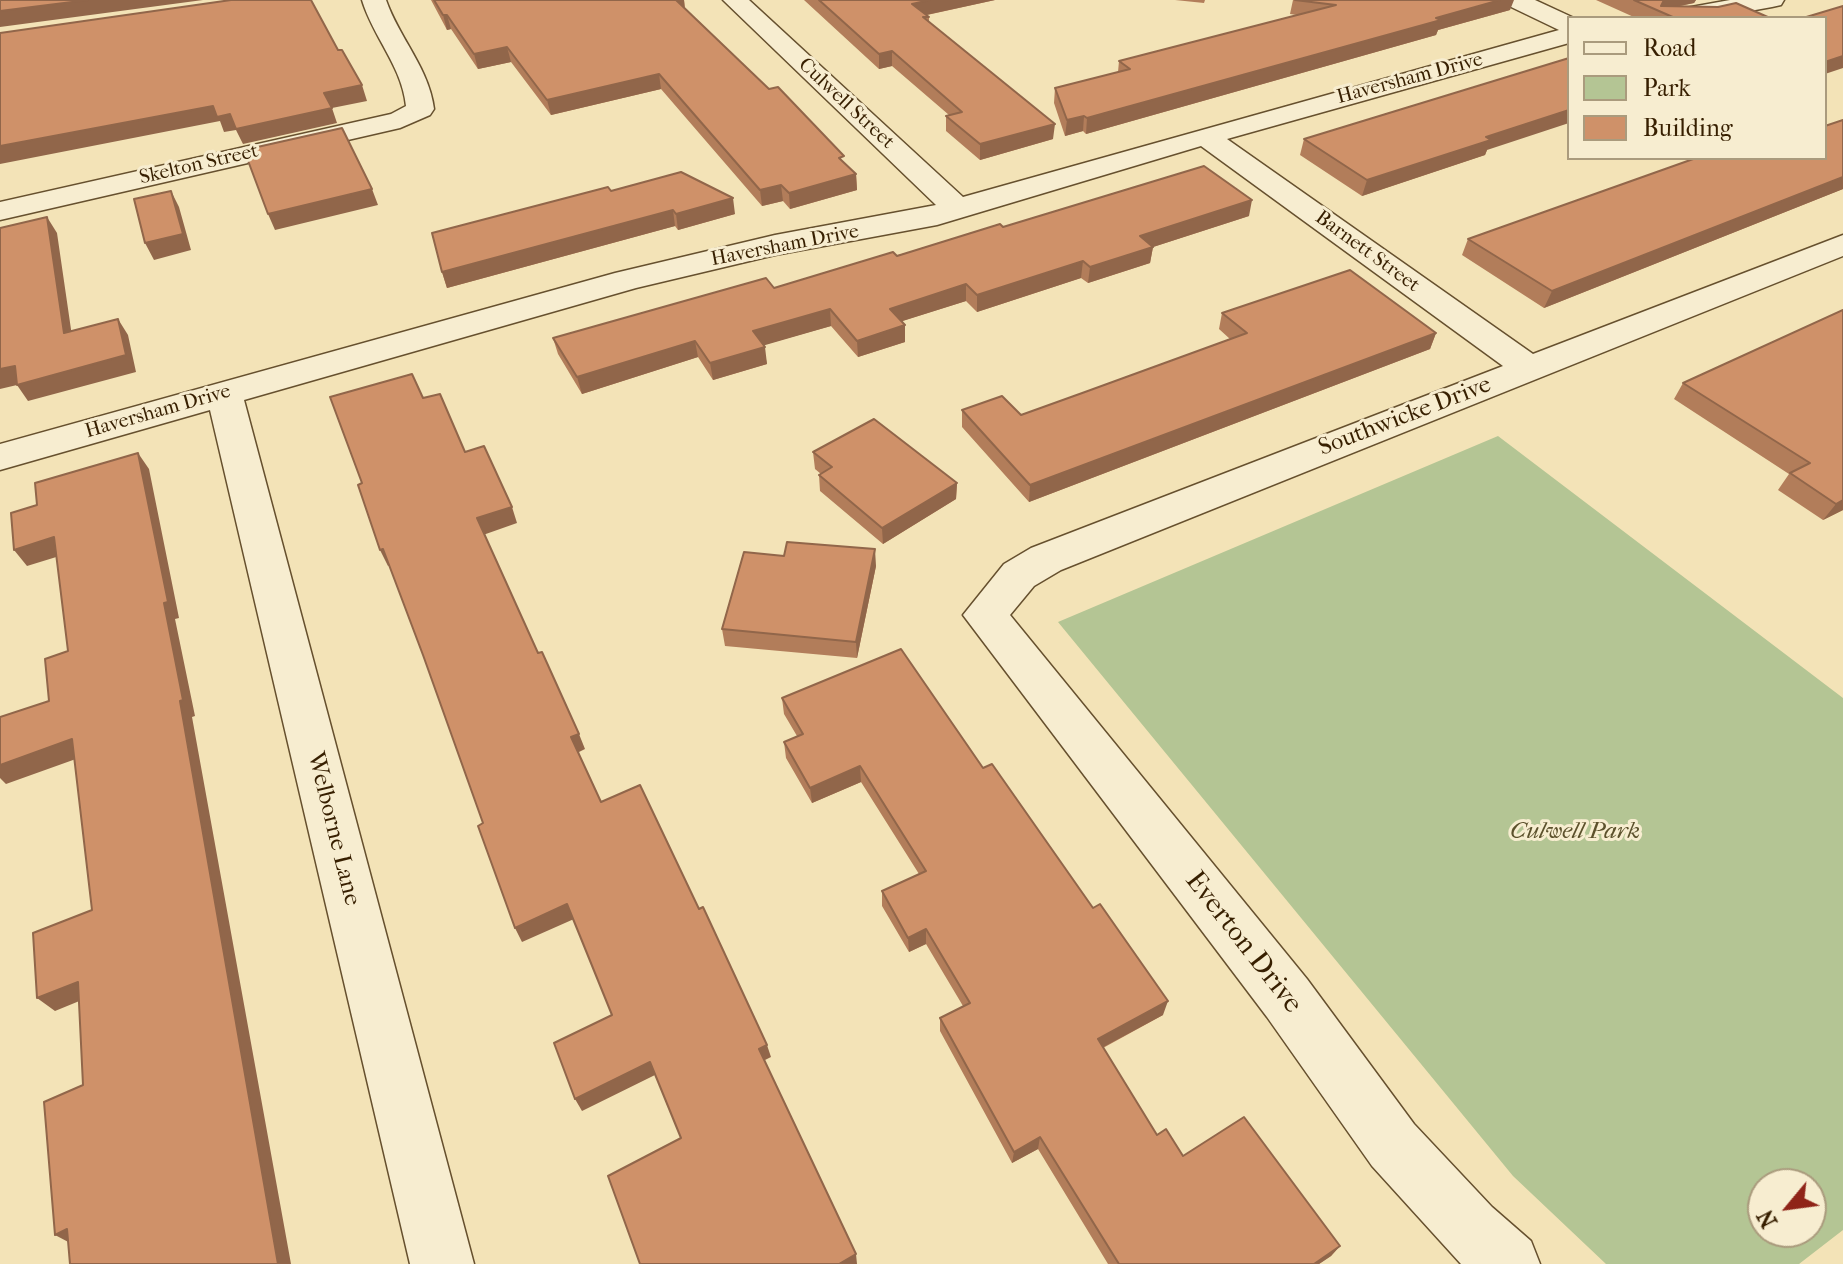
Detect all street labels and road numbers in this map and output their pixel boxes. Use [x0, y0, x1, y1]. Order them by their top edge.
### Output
street label: Haversham Drive [1334, 48, 1486, 110]
street label: Culwell Street [793, 53, 899, 155]
street label: Skelton Street [137, 140, 261, 190]
street label: Barnett Street [1310, 206, 1424, 298]
street label: Haversham Drive [709, 220, 861, 272]
street label: Southwicke Drive [1315, 371, 1495, 463]
street label: Haversham Drive [82, 380, 234, 444]
street label: Welborne Lane [300, 749, 366, 909]
street label: Everton Drive [1177, 865, 1309, 1021]

